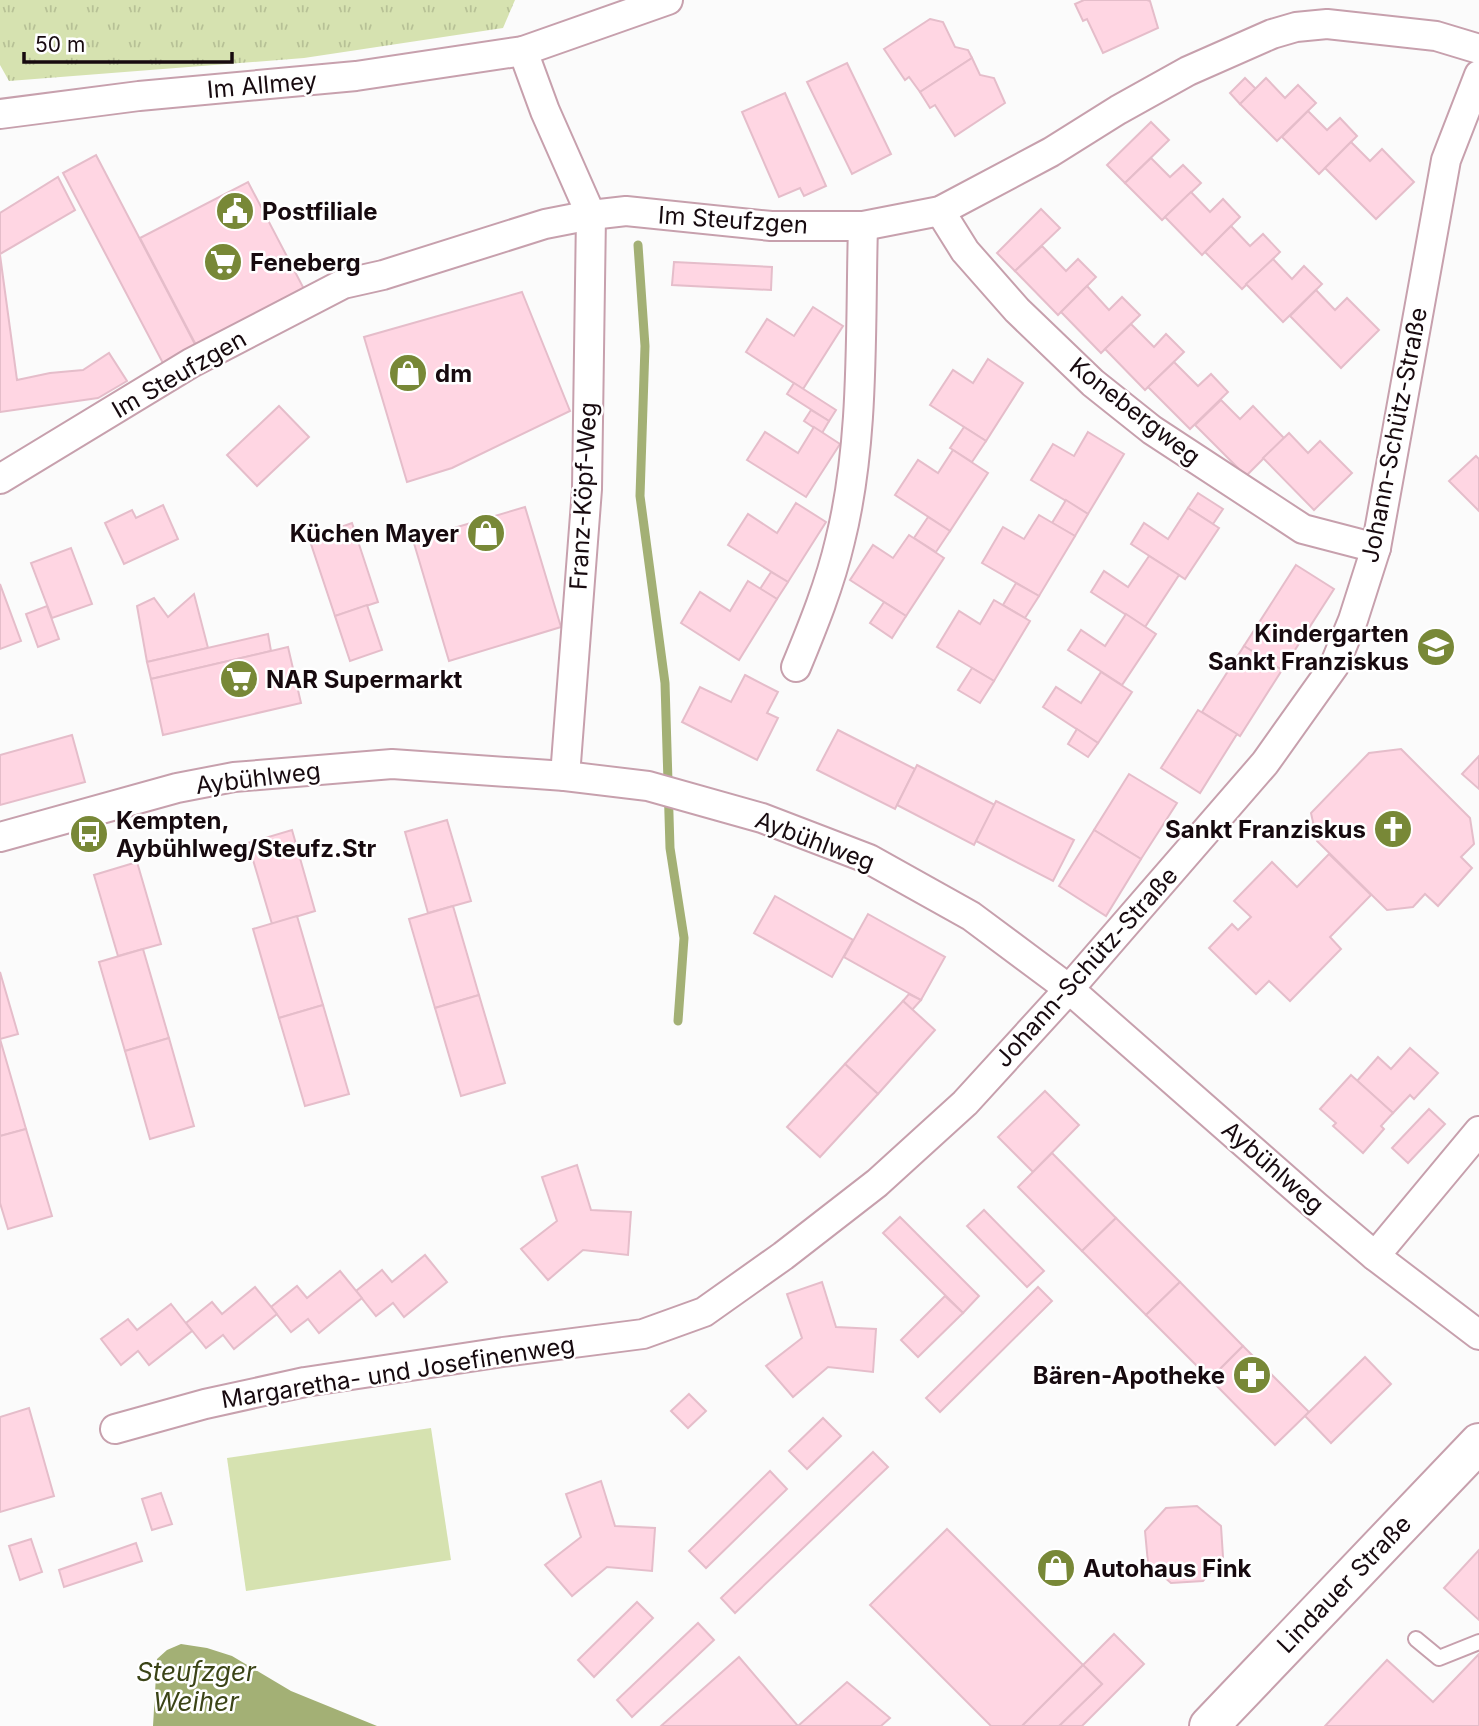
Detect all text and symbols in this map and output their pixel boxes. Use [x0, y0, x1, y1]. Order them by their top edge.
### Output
scale bar [24, 21, 233, 65]
text: 50 m [35, 32, 85, 57]
street label: Im Allmey [206, 66, 318, 104]
public building icon: Postfiliale [214, 190, 256, 232]
place label: Postfiliale [262, 197, 378, 226]
street label: Im Steufzgen [657, 200, 809, 240]
supermarket icon: Feneberg [202, 241, 244, 283]
place label: Feneberg [250, 248, 361, 277]
street label: Johann-Schütz-Straße [1355, 305, 1433, 565]
street label: Im Steufzgen [107, 324, 251, 424]
street label: Konebergweg [1064, 351, 1206, 471]
shop icon: dm [387, 352, 429, 394]
place label: dm [435, 359, 472, 388]
street label: Franz-Köpf-Weg [564, 401, 602, 591]
shop icon: Küchen Mayer [465, 512, 507, 554]
place label: Küchen Mayer [290, 519, 459, 548]
place label: Kindergarten Sankt Franziskus [1208, 619, 1409, 676]
school or university icon: Kindergarten Sankt Franziskus [1415, 626, 1457, 668]
supermarket icon: NAR Supermarkt [218, 658, 260, 700]
place label: NAR Supermarkt [266, 665, 463, 694]
street label: Aybühlweg [194, 756, 322, 800]
street label: Aybühlweg [751, 805, 879, 877]
place label: Kempten, Aybühlweg/Steufz.Str [116, 806, 376, 863]
church icon: Sankt Franziskus [1372, 808, 1414, 850]
bus stop icon: Kempten, Aybühlweg/Steufz.Str [68, 813, 110, 855]
place label: Sankt Franziskus [1165, 815, 1366, 844]
street label: Johann-Schütz-Straße [988, 861, 1184, 1073]
street label: Aybühlweg [1216, 1115, 1330, 1219]
street label: Margaretha- und Josefinenweg [219, 1330, 577, 1414]
pharmacy icon: Bären-Apotheke [1231, 1354, 1273, 1396]
place label: Bären-Apotheke [1033, 1361, 1225, 1390]
street label: Lindauer Straße [1271, 1509, 1417, 1659]
shop icon: Autohaus Fink [1035, 1547, 1077, 1589]
place label: Autohaus Fink [1083, 1554, 1252, 1583]
water label: Steufzger Weiher [136, 1656, 257, 1717]

